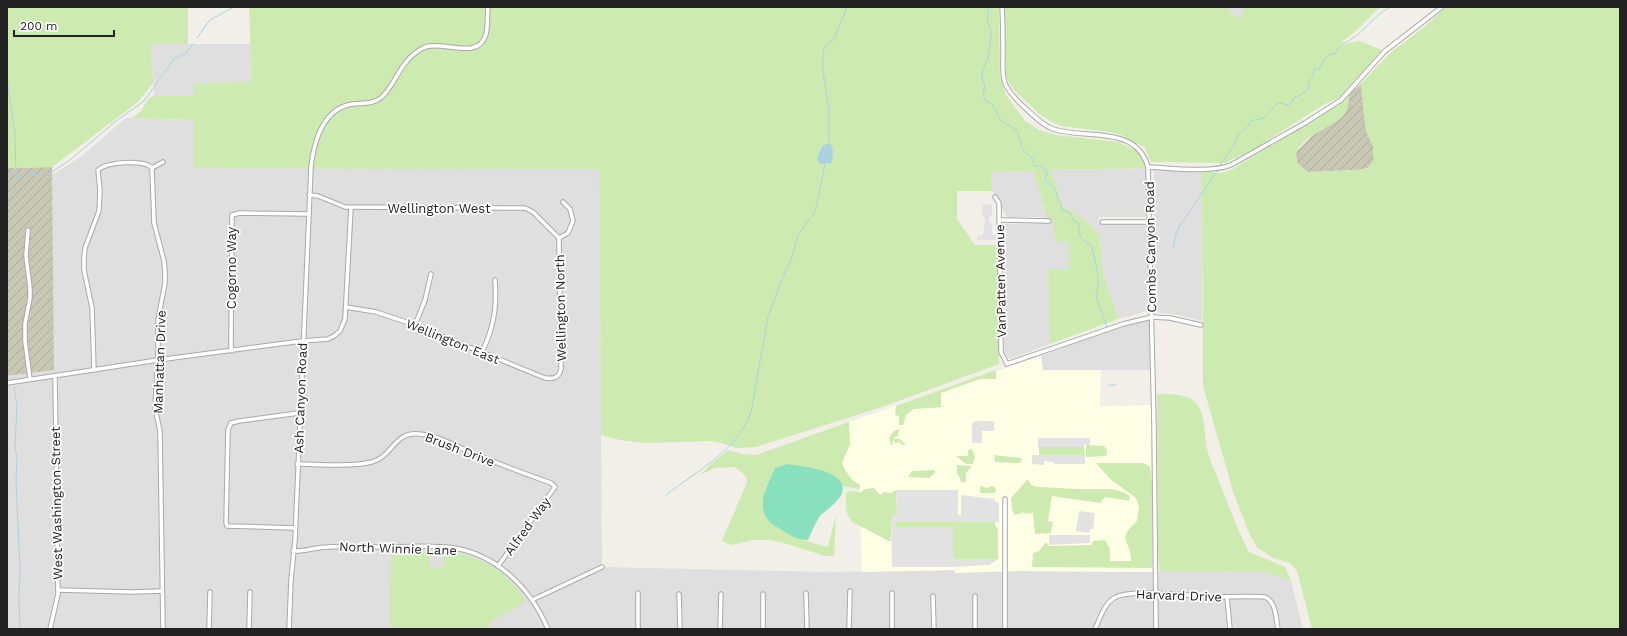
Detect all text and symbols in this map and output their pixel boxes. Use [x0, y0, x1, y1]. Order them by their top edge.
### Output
scale bar [14, 12, 114, 38]
text: 200 m [20, 19, 57, 33]
street label: Combs Canyon Road [1142, 181, 1159, 313]
street label: Wellington West [387, 201, 491, 216]
street label: VanPatten Avenue [992, 224, 1009, 338]
street label: Cogorno Way [224, 227, 239, 309]
street label: Wellington North [552, 254, 569, 362]
street label: Manhattan Drive [150, 310, 169, 414]
street label: Wellington East [404, 316, 502, 367]
street label: Ash Canyon Road [291, 342, 310, 454]
street label: West Washington Street [48, 426, 65, 580]
street label: Brush Drive [423, 429, 497, 470]
street label: Alfred Way [501, 494, 554, 558]
street label: North Winnie Lane [339, 539, 457, 558]
street label: Harvard Drive [1136, 587, 1222, 604]

